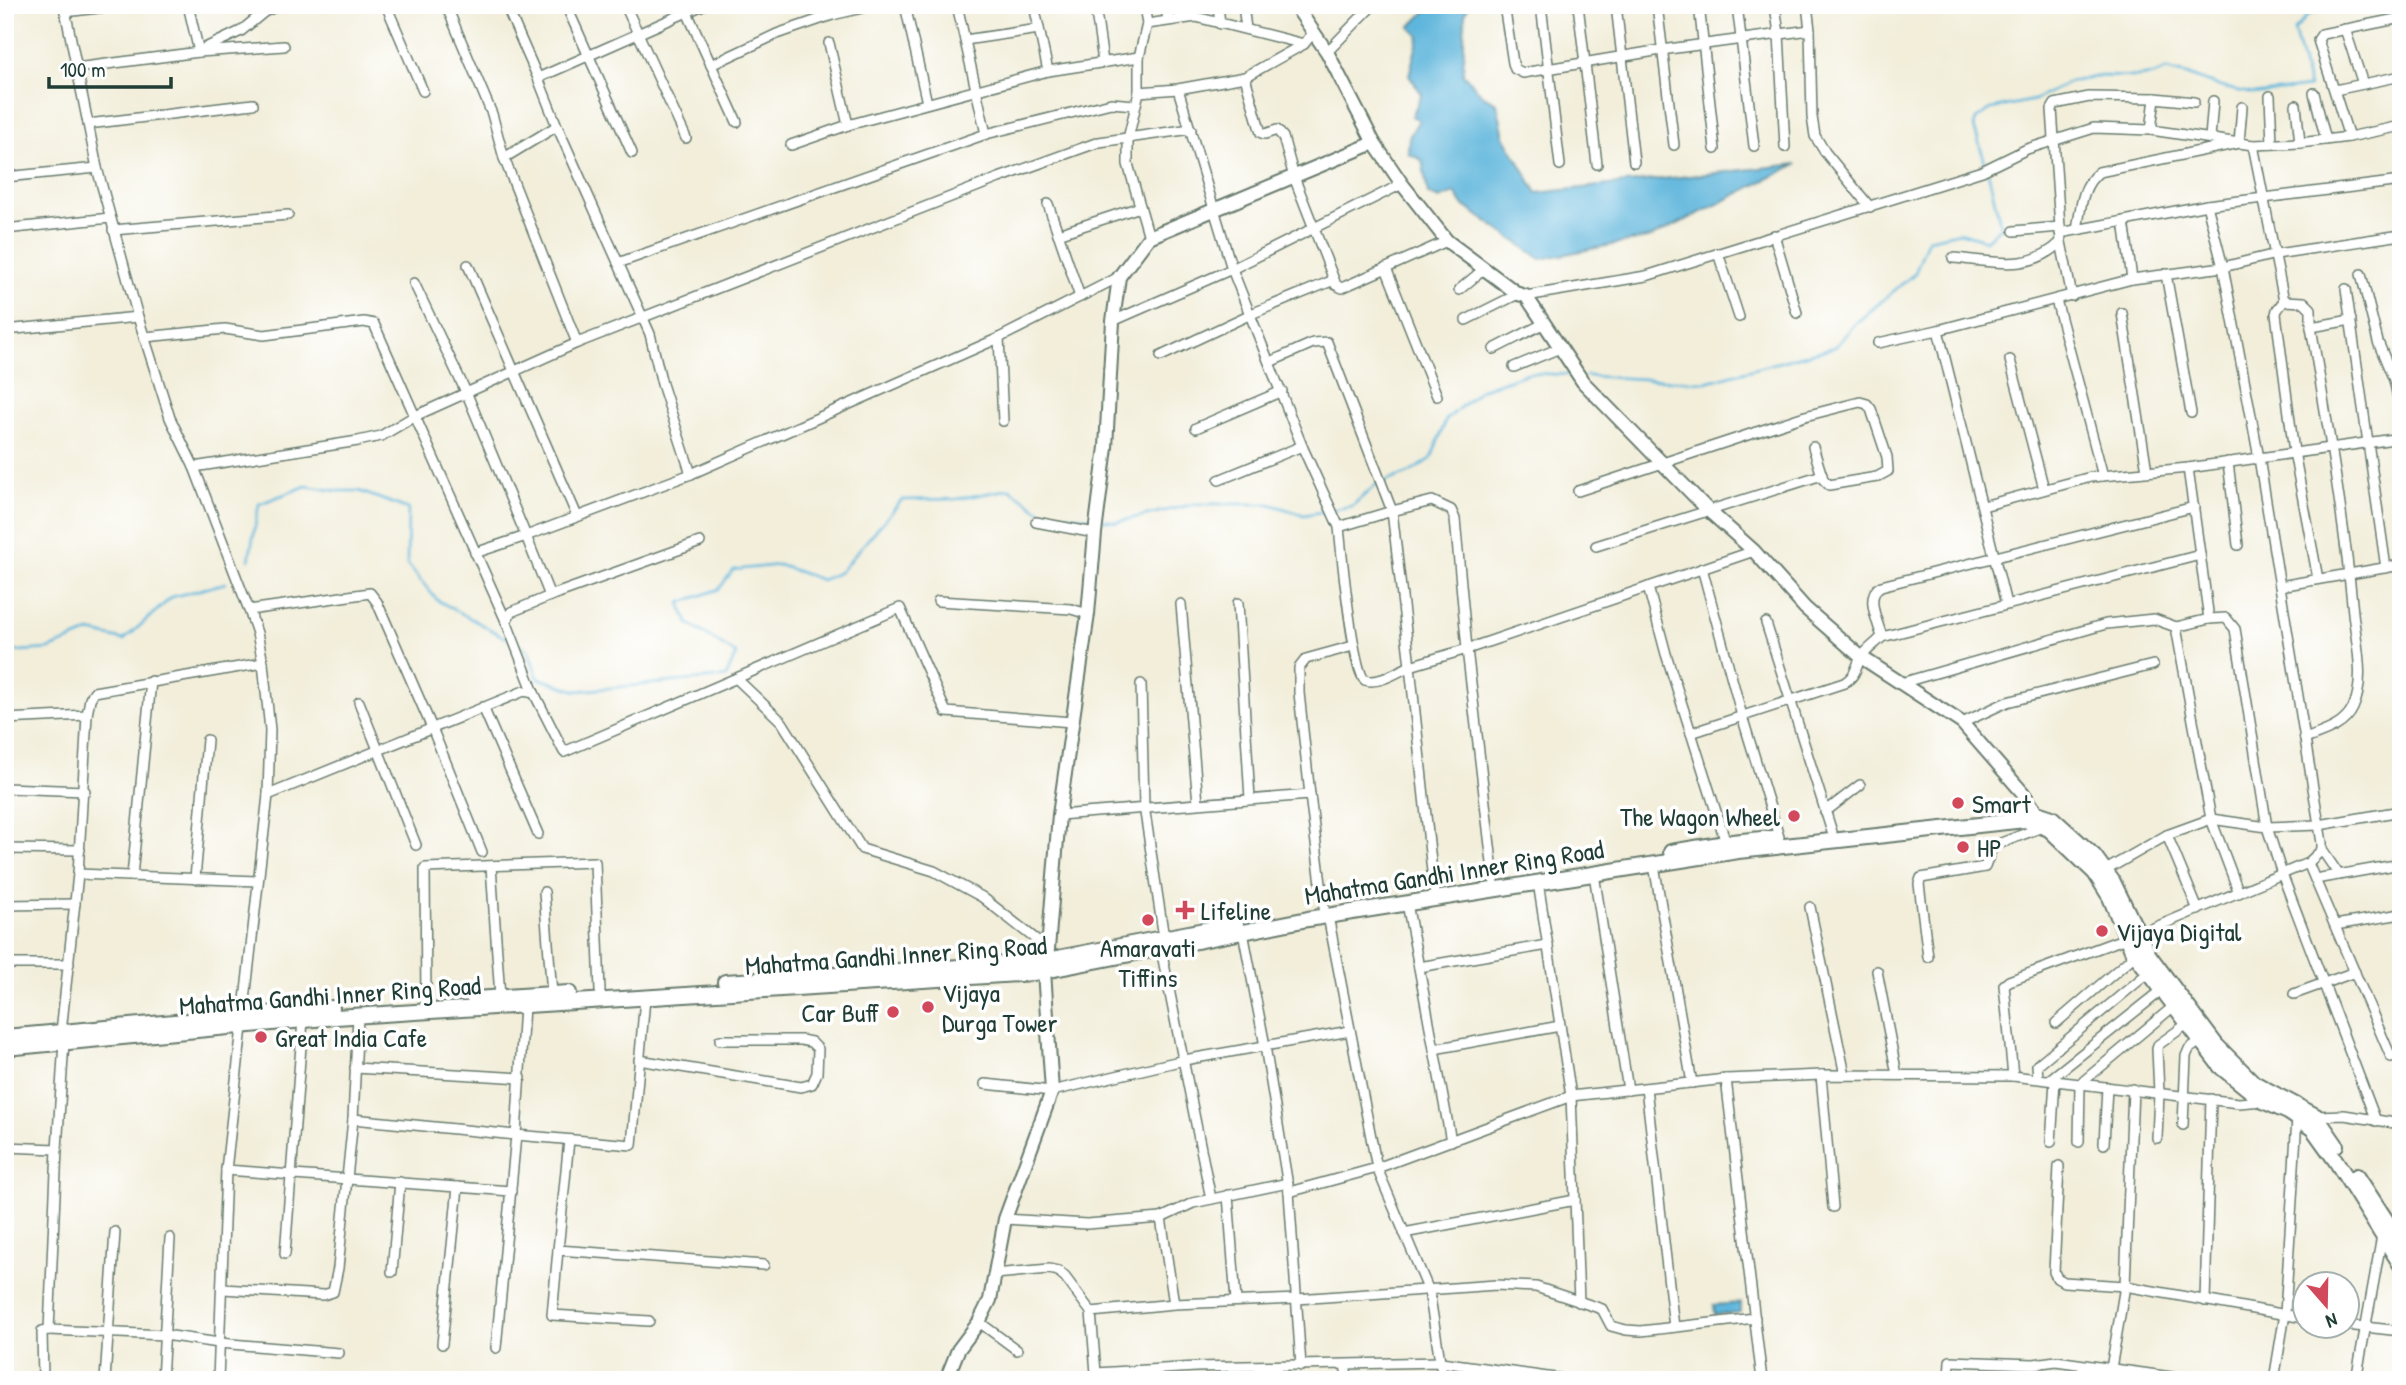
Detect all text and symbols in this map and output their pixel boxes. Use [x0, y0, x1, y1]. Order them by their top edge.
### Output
scale bar [49, 46, 172, 90]
text: 100 m [60, 55, 106, 84]
place label: Smart [1972, 786, 2032, 821]
marker: Smart [1950, 795, 1966, 811]
place label: The Wagon Wheel [1620, 799, 1780, 834]
marker: The Wagon Wheel [1786, 808, 1802, 824]
place label: HP [1977, 830, 2002, 865]
street label: Mahatma Gandhi Inner Ring Road [1302, 831, 1606, 913]
marker: HP [1955, 839, 1971, 855]
place label: Lifeline [1201, 893, 1271, 928]
marker: Lifeline [1175, 900, 1195, 920]
marker: Amaravati Tiffins [1140, 912, 1156, 928]
place label: Vijaya Digital [2116, 914, 2242, 949]
marker: Vijaya Digital [2094, 923, 2110, 939]
street label: Mahatma Gandhi Inner Ring Road [744, 927, 1048, 983]
place label: Amaravati Tiffins [1100, 930, 1196, 995]
street label: Mahatma Gandhi Inner Ring Road [178, 967, 482, 1023]
place label: Vijaya Durga Tower [942, 975, 1058, 1040]
place label: Car Buff [801, 995, 879, 1030]
marker: Vijaya Durga Tower [920, 999, 936, 1015]
marker: Car Buff [885, 1004, 901, 1020]
place label: Great India Cafe [275, 1020, 427, 1055]
marker: Great India Cafe [253, 1029, 269, 1045]
north arrow [2290, 1270, 2360, 1340]
text: N [2323, 1307, 2341, 1335]

